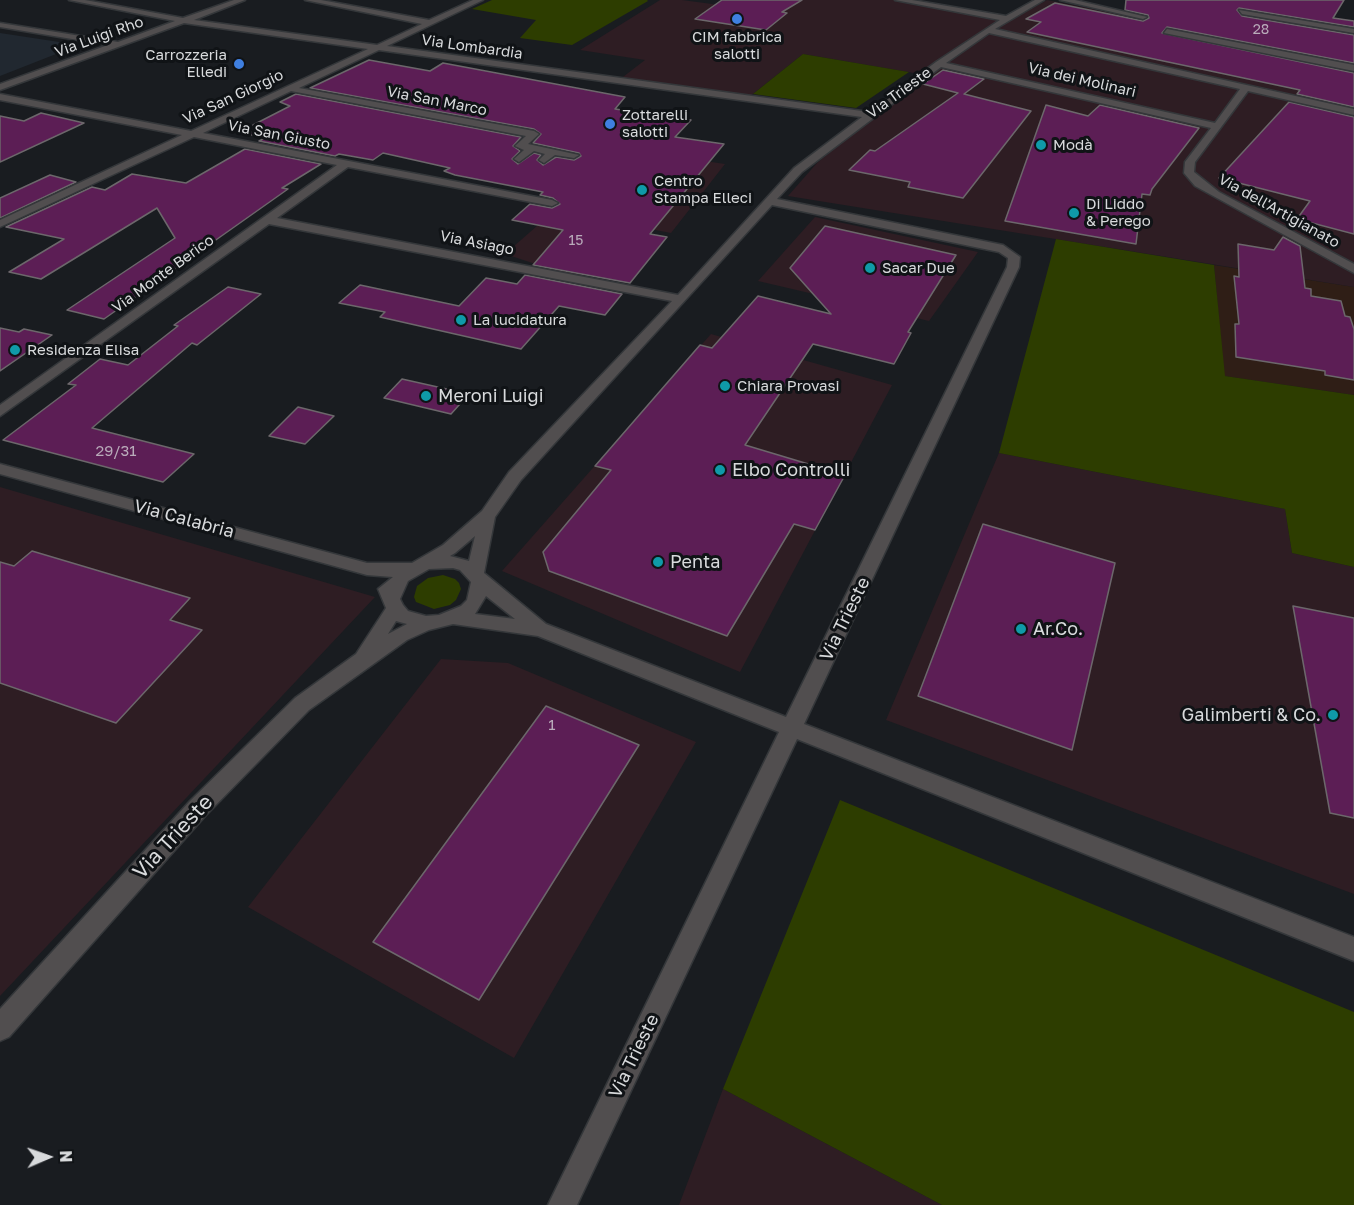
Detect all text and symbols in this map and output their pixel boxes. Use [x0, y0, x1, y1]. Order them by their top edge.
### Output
marker: CIM fabbrica salotti [730, 12, 744, 26]
street label: Via Luigi Rho [52, 13, 146, 61]
house number: 28 [1253, 22, 1269, 38]
place label: CIM fabbrica salotti [692, 28, 782, 63]
street label: Via Lombardia [420, 31, 524, 63]
place label: Carrozzeria Elledi [145, 46, 227, 81]
marker: Carrozzeria Elledi [232, 57, 246, 71]
street label: Via dei Molinari [1026, 59, 1138, 101]
street label: Via Trieste [863, 64, 935, 122]
street label: Via San Giorgio [180, 66, 286, 128]
street label: Via San Marco [385, 82, 489, 120]
place label: Zottarelli salotti [622, 106, 688, 141]
street label: Via San Giusto [226, 116, 332, 154]
marker: Zottarelli salotti [603, 117, 617, 131]
place label: Modà [1053, 136, 1093, 154]
marker: Modà [1034, 138, 1048, 152]
street label: Via dell'Artigianato [1215, 170, 1343, 252]
place label: Centro Stampa Elleci [654, 172, 752, 207]
marker: Centro Stampa Elleci [635, 183, 649, 197]
place label: Di Liddo & Perego [1086, 195, 1151, 230]
marker: Di Liddo & Perego [1067, 206, 1081, 220]
street label: Via Asiago [439, 227, 515, 259]
street label: Via Monte Berico [109, 231, 217, 317]
house number: 15 [569, 233, 583, 249]
place label: Sacar Due [882, 259, 955, 277]
marker: Sacar Due [863, 261, 877, 275]
place label: La lucidatura [473, 311, 567, 329]
marker: La lucidatura [454, 313, 468, 327]
place label: Residenza Elisa [27, 341, 139, 359]
marker: Residenza Elisa [8, 343, 22, 357]
place label: Chiara Provasi [737, 377, 839, 395]
marker: Chiara Provasi [718, 379, 732, 393]
place label: Meroni Luigi [438, 385, 543, 407]
marker: Meroni Luigi [419, 389, 433, 403]
house number: 29/31 [95, 442, 137, 460]
place label: Elbo Controlli [732, 459, 850, 481]
marker: Elbo Controlli [713, 463, 727, 477]
street label: Via Calabria [131, 495, 237, 543]
place label: Penta [670, 551, 720, 573]
marker: Penta [651, 555, 665, 569]
street label: Via Trieste [815, 574, 875, 664]
place label: Ar.Co. [1033, 618, 1083, 640]
marker: Ar.Co. [1014, 622, 1028, 636]
place label: Galimberti & Co. [1182, 704, 1321, 726]
marker: Galimberti & Co. [1326, 708, 1340, 722]
house number: 1 [548, 716, 556, 734]
street label: Via Trieste [128, 790, 218, 884]
street label: Via Trieste [604, 1011, 664, 1101]
north arrow [18, 1127, 78, 1187]
text: N [56, 1150, 76, 1163]

